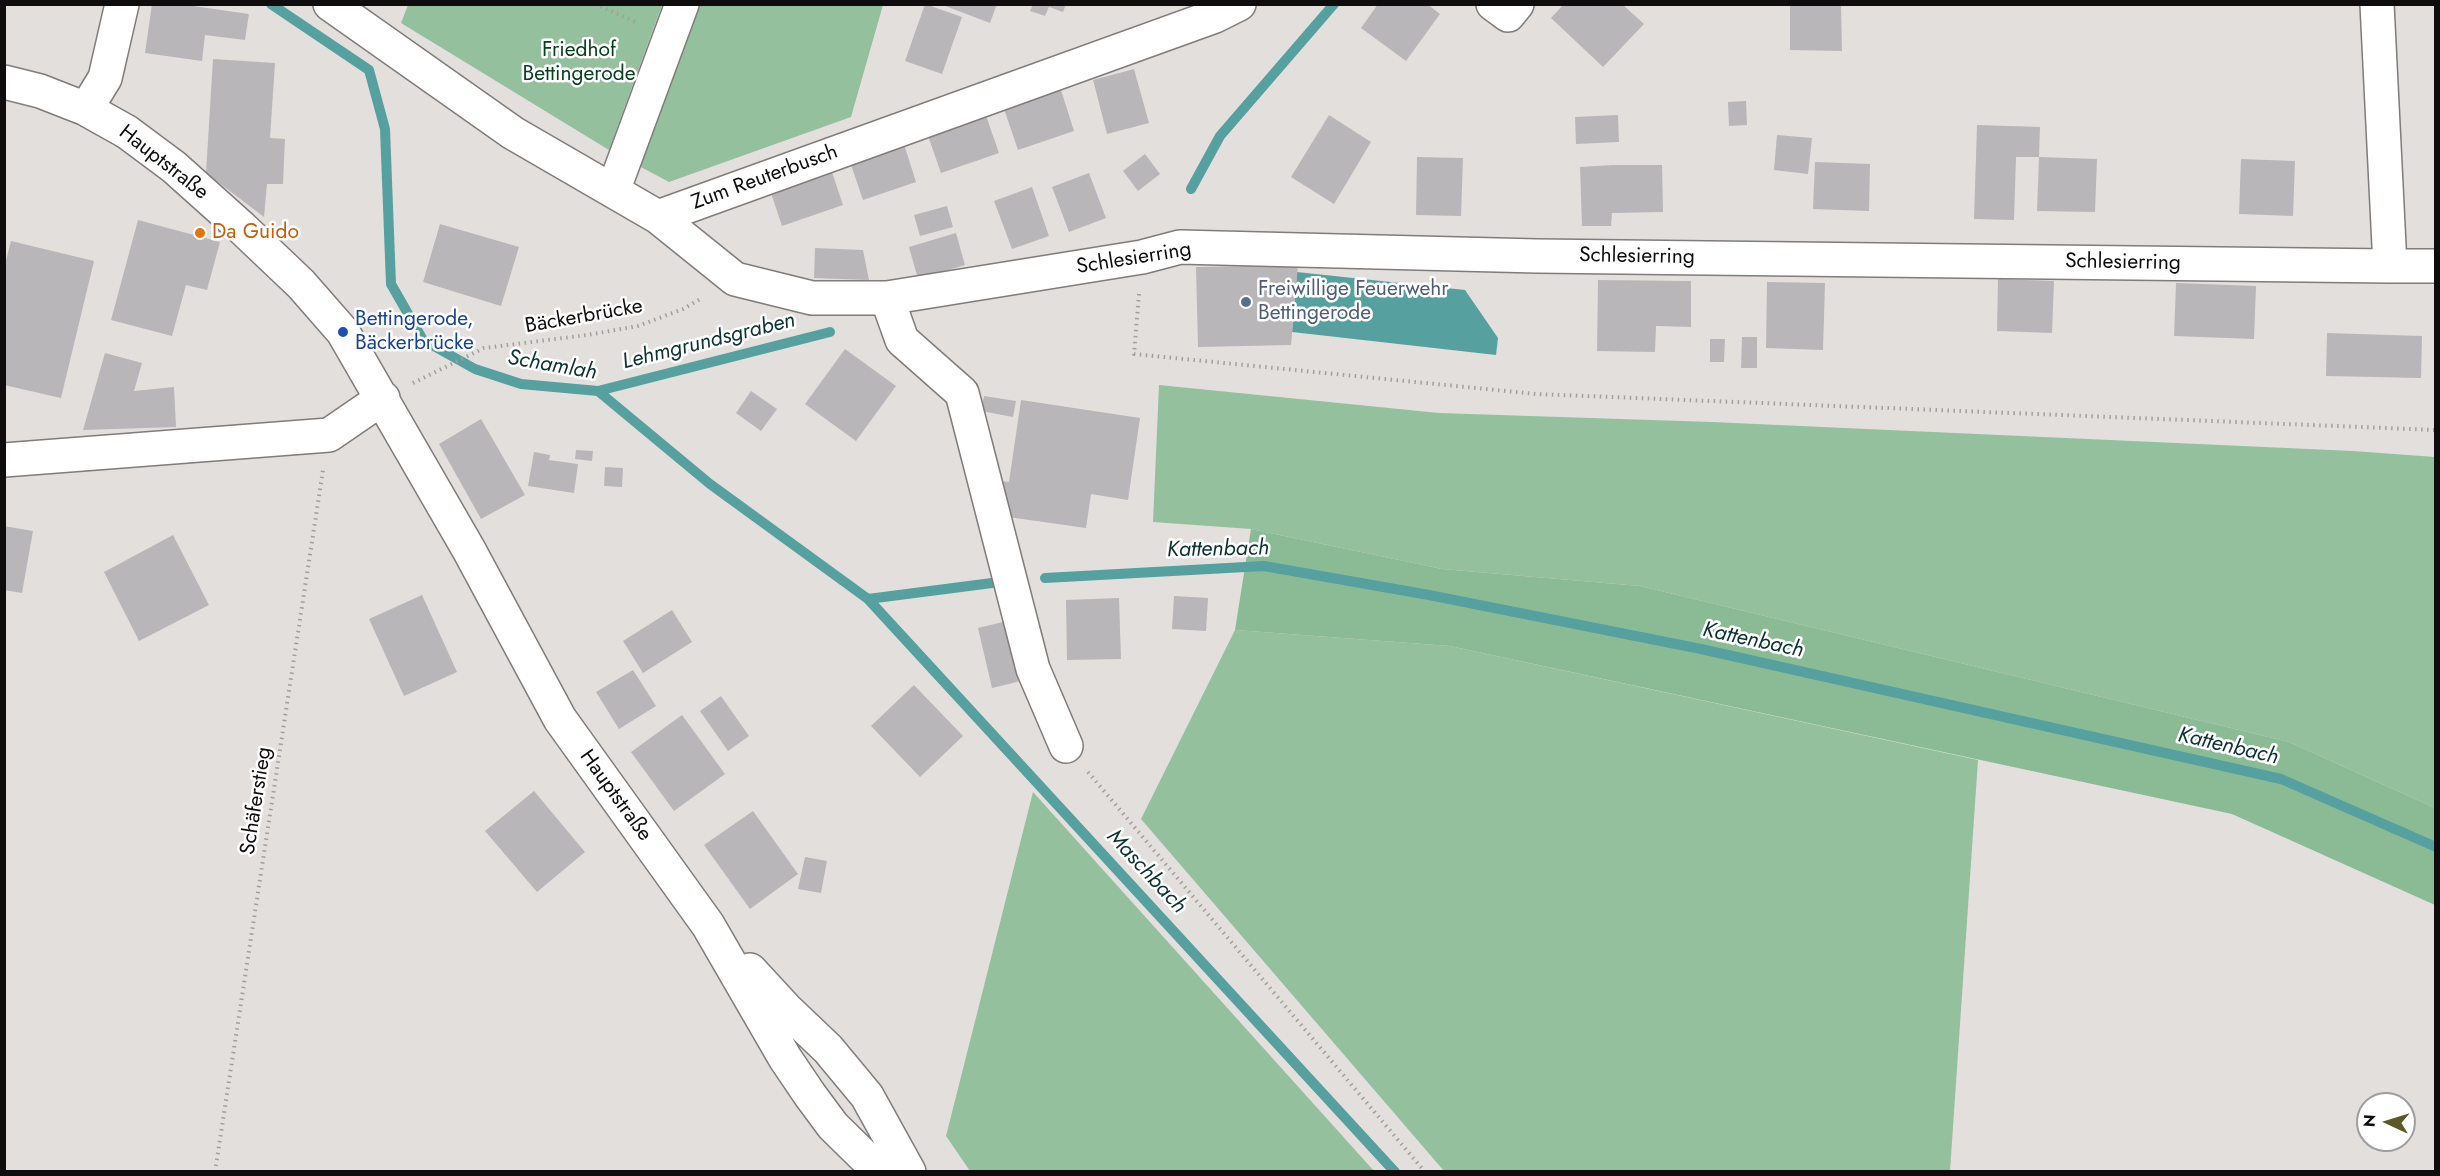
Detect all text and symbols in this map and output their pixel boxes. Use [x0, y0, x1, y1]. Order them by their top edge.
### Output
park label: Friedhof Bettingerode [522, 38, 636, 88]
street label: Hauptstraße [113, 120, 213, 206]
street label: Zum Reuterbusch [688, 140, 842, 216]
place label: Da Guido [212, 220, 299, 246]
marker: Da Guido [193, 226, 207, 240]
street label: Schlesierring [1075, 237, 1193, 281]
street label: Schlesierring [1579, 243, 1695, 271]
street label: Schlesierring [2065, 249, 2181, 277]
place label: Freiwillige Feuerwehr Bettingerode [1258, 277, 1449, 327]
street label: Bäckerbrücke [523, 294, 645, 340]
marker: Freiwillige Feuerwehr Bettingerode [1239, 295, 1253, 309]
place label: Bettingerode, Bäckerbrücke [355, 307, 474, 357]
water label: Lehmgrundsgraben [620, 308, 798, 376]
marker: Bettingerode, Bäckerbrücke [336, 325, 350, 339]
water label: Schamlah [505, 345, 599, 387]
water label: Kattenbach [1167, 536, 1269, 564]
water label: Kattenbach [1700, 617, 1806, 665]
water label: Kattenbach [2175, 723, 2281, 771]
street label: Schäferstieg [236, 745, 278, 857]
street label: Hauptstraße [573, 745, 657, 847]
water label: Maschbach [1100, 825, 1192, 919]
north arrow [2356, 1092, 2416, 1152]
text: N [2358, 1114, 2381, 1128]

